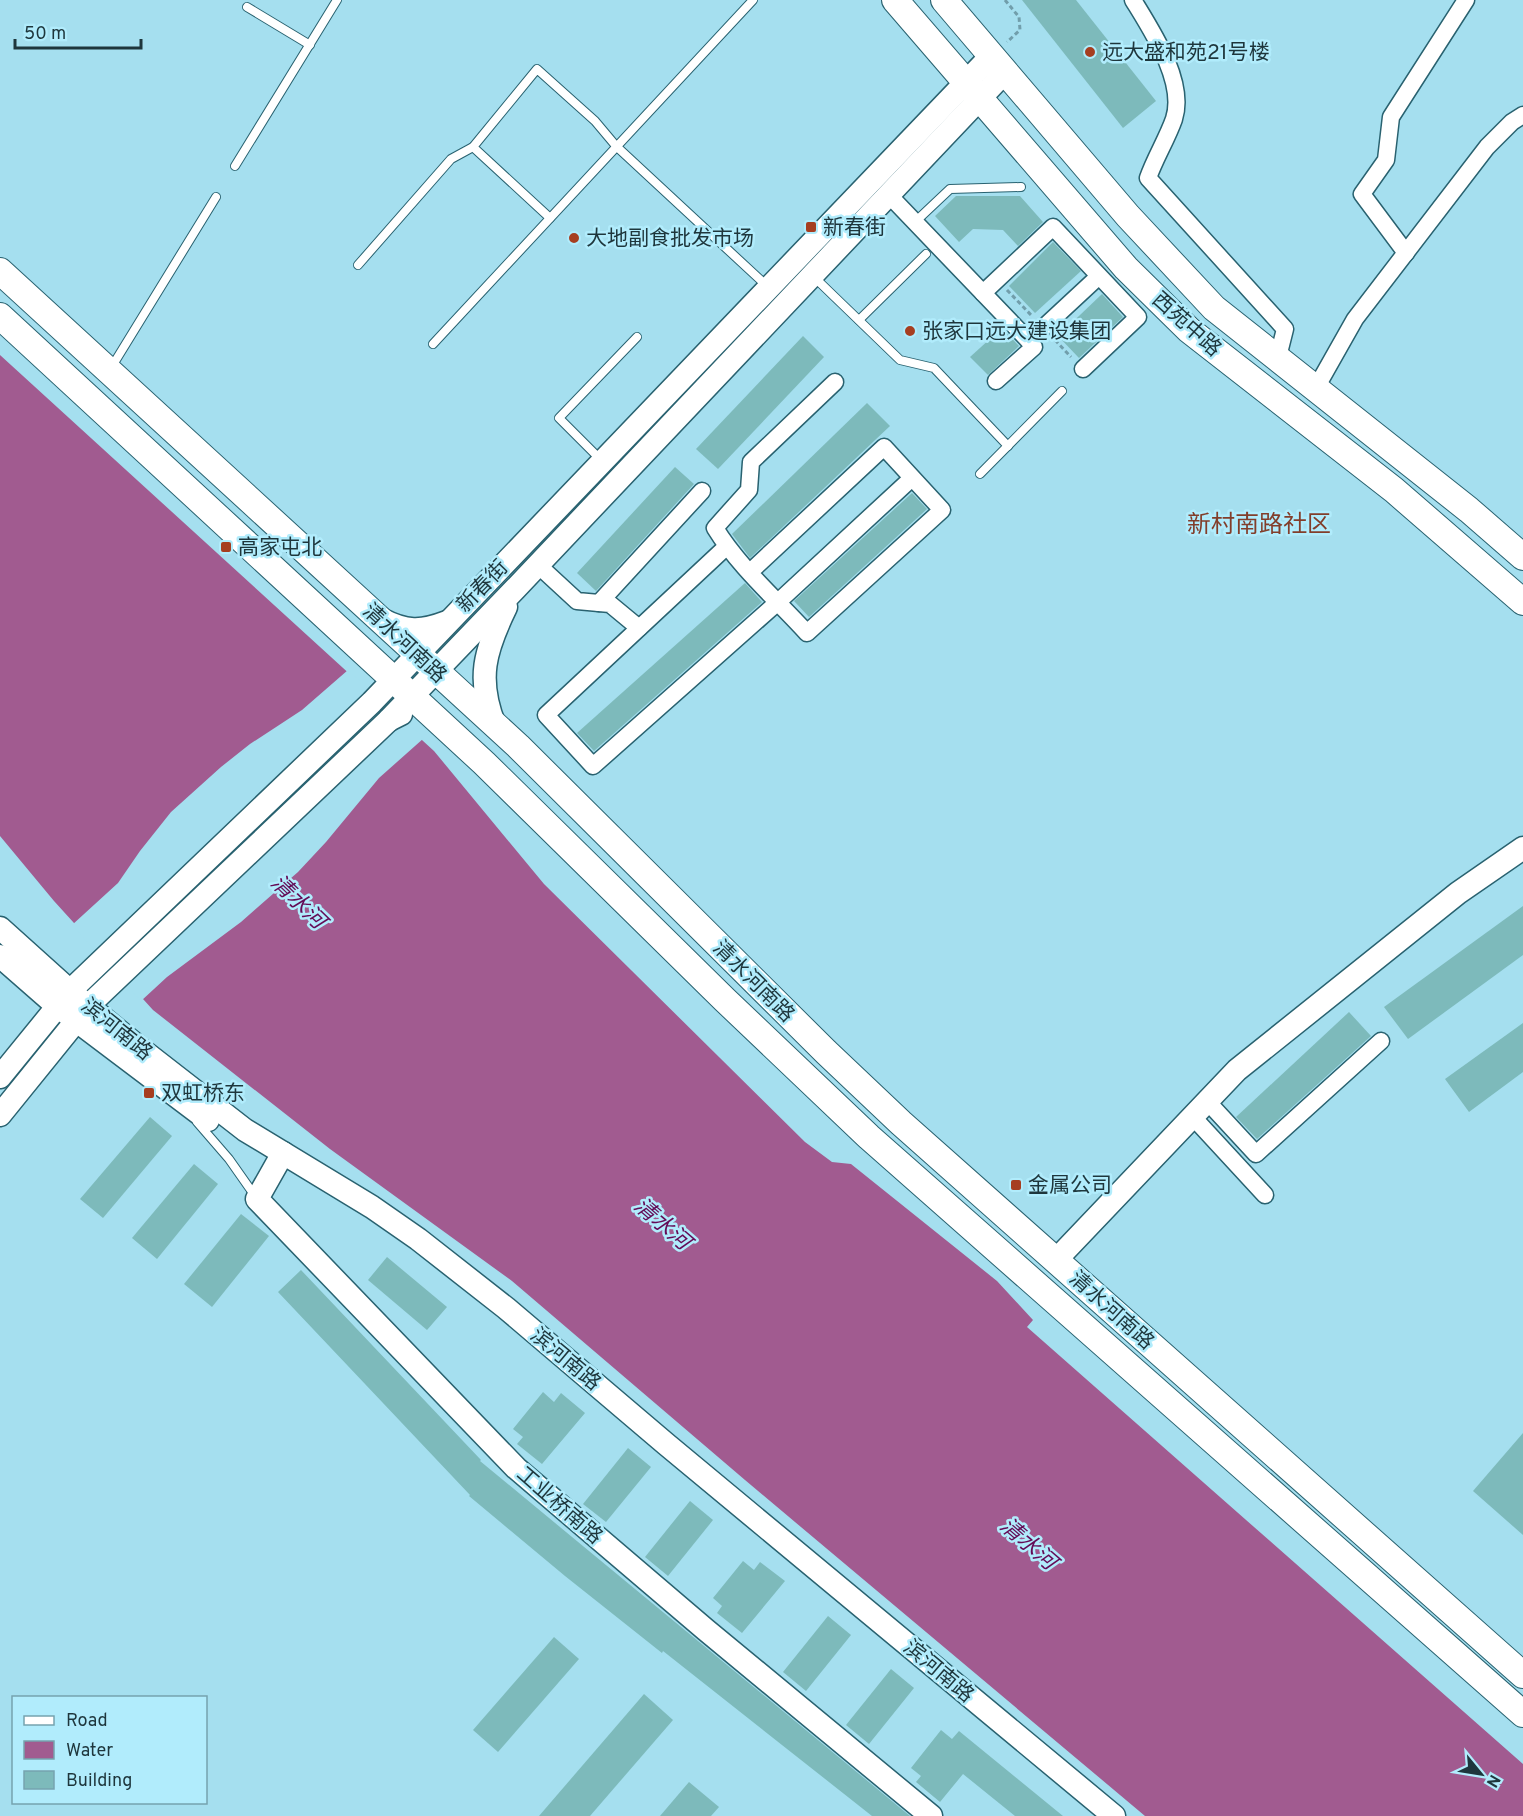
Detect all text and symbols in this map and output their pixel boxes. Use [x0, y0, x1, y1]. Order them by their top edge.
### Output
scale bar [15, 12, 141, 50]
text: 50 m [24, 23, 66, 46]
place label: 远大·盛和苑21号楼 [1102, 40, 1270, 67]
marker: 远大·盛和苑21号楼 [1083, 45, 1097, 59]
place label: 新春街 [823, 215, 886, 242]
marker: 新春街 [804, 220, 818, 234]
place label: 大地副食批发市场 [586, 226, 754, 253]
marker: 大地副食批发市场 [567, 231, 581, 245]
street label: 西苑中路 [1146, 287, 1226, 363]
place label: 张家口远大建设集团 [922, 319, 1111, 346]
marker: 张家口远大建设集团 [903, 324, 917, 338]
district label: 新村南路社区 [1187, 511, 1331, 541]
place label: 高家屯北 [238, 535, 322, 562]
marker: 高家屯北 [219, 540, 233, 554]
street label: 新春街 [451, 555, 515, 619]
street label: 清水河南路 [356, 598, 452, 690]
water label: 清水河 [264, 870, 333, 938]
street label: 清水河南路 [706, 935, 800, 1029]
street label: 滨河南路 [75, 993, 157, 1067]
place label: 双虹桥东 [161, 1081, 245, 1108]
marker: 双虹桥东 [142, 1086, 156, 1100]
place label: 金属公司 [1028, 1173, 1112, 1200]
marker: 金属公司 [1009, 1178, 1023, 1192]
water label: 清水河 [628, 1193, 698, 1259]
street label: 清水河南路 [1063, 1266, 1159, 1356]
street label: 滨河南路 [524, 1323, 606, 1397]
street label: 工业桥南路 [511, 1462, 607, 1551]
water label: 清水河 [994, 1513, 1064, 1579]
street label: 滨河南路 [897, 1635, 979, 1709]
legend [12, 1696, 207, 1804]
text: Road [66, 1710, 108, 1733]
text: Water [66, 1740, 113, 1763]
north arrow [1451, 1744, 1511, 1804]
text: Building [66, 1770, 132, 1793]
text: N [1481, 1771, 1504, 1790]

